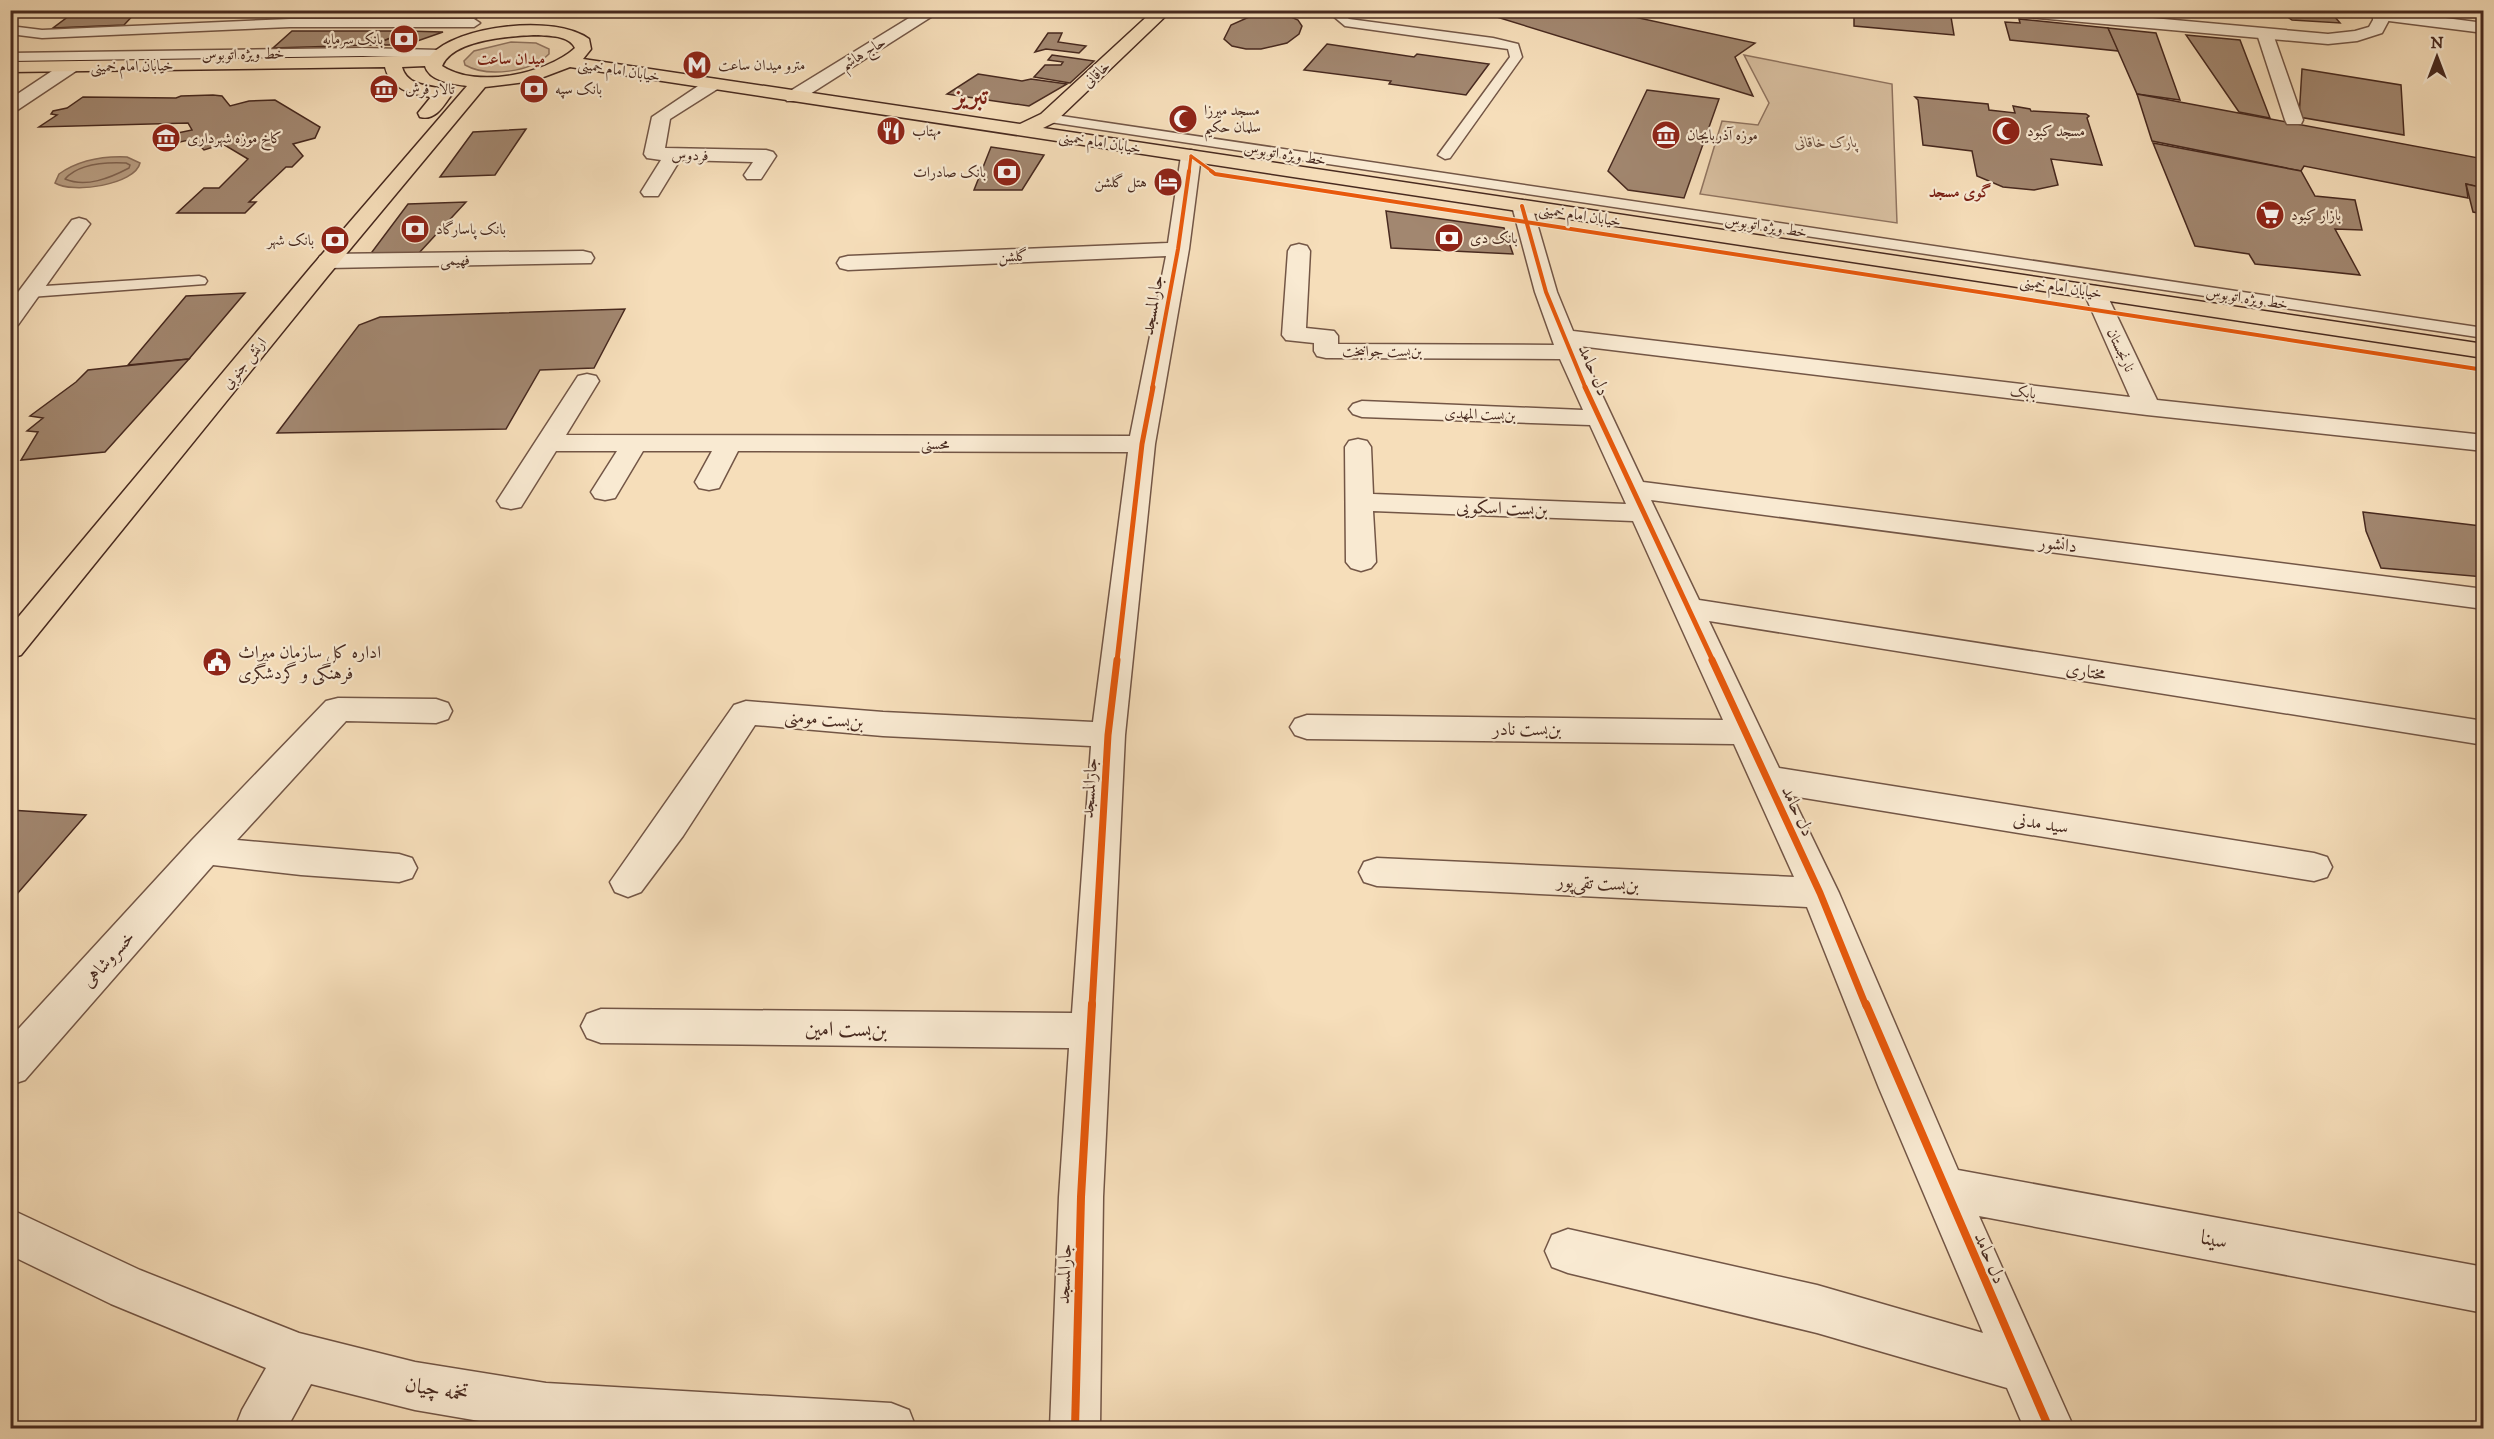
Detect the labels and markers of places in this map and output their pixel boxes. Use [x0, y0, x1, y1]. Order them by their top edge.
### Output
bank icon: بانک سرمایه [388, 23, 420, 55]
place label: بانک سرمایه [322, 30, 383, 49]
metro station icon: مترو میدان ساعت [681, 49, 713, 81]
place label: مترو میدان ساعت [718, 56, 805, 75]
museum icon: تالار فرش [368, 73, 400, 105]
bank icon: بانک سپه [518, 73, 550, 105]
place label: تالار فرش [405, 80, 455, 99]
place label: بانک سپه [555, 80, 602, 99]
place label: مسجد میرزا سلمان حکیم [1204, 101, 1261, 142]
mosque icon: مسجد میرزا سلمان حکیم [1167, 103, 1199, 135]
restaurant icon: مهتاب [875, 115, 907, 147]
mosque icon: مسجد کبود [1990, 115, 2022, 147]
museum icon: موزه آذربایجان [1650, 119, 1682, 151]
museum icon: کاخ موزه شهرداری [150, 122, 182, 154]
place label: مهتاب [912, 122, 941, 141]
place label: مسجد کبود [2027, 122, 2085, 141]
place label: موزه آذربایجان [1687, 126, 1758, 145]
place label: کاخ موزه شهرداری [187, 129, 282, 151]
bank icon: بانک صادرات [991, 156, 1023, 188]
place label: بانک صادرات [913, 163, 986, 182]
hotel icon: هتل گلشن [1152, 166, 1184, 198]
place label: هتل گلشن [1094, 173, 1147, 193]
supermarket icon: بازار کبود [2254, 199, 2286, 231]
place label: بازار کبود [2291, 206, 2341, 225]
bank icon: بانک پاسارگاد [399, 213, 431, 245]
place label: بانک پاسارگاد [436, 220, 506, 240]
bank icon: بانک دی [1433, 222, 1465, 254]
bank icon: بانک شهر [319, 224, 351, 256]
place label: بانک دی [1470, 229, 1518, 248]
place label: بانک شهر [265, 231, 314, 250]
place label: اداره کل سازمان میراث فرهنگی و گردشگری [238, 642, 381, 686]
public building icon: اداره کل سازمان میراث فرهنگی و گردشگری [201, 646, 233, 678]

